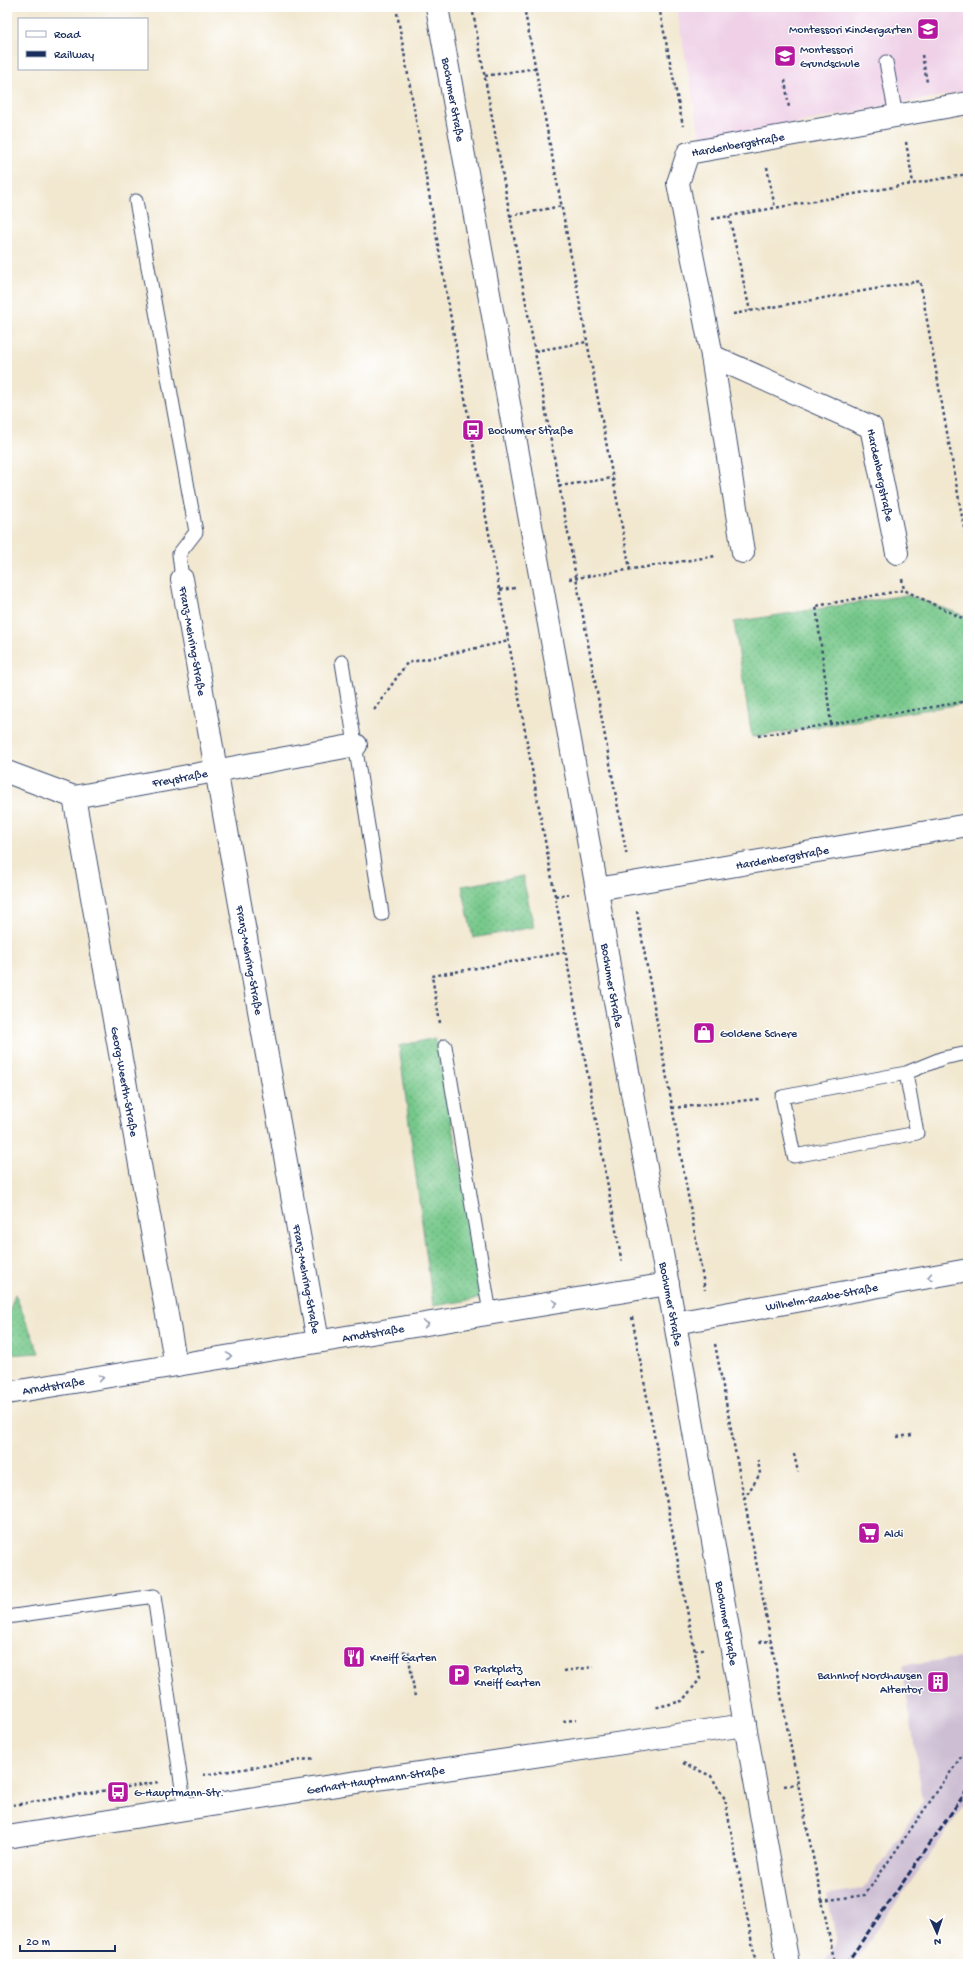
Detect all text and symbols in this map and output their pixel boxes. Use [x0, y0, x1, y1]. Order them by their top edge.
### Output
school or university icon: Montessori Kindergarten [915, 16, 941, 42]
legend [18, 18, 148, 70]
place label: Montessori Kindergarten [789, 24, 912, 38]
text: Road [54, 29, 81, 43]
school or university icon: Montessori Grundschule [772, 43, 798, 69]
place label: Montessori Grundschule [800, 44, 860, 72]
text: Railway [54, 49, 94, 63]
street label: Bochumer Straße [437, 56, 466, 144]
street label: Hardenbergstraße [691, 131, 787, 161]
bus stop icon: Bochumer Straße [460, 417, 486, 443]
place label: Bochumer Straße [487, 425, 574, 439]
street label: Hardenbergstraße [863, 428, 895, 524]
street label: Franz-Mehring-Straße [174, 585, 208, 698]
street label: Freystraße [150, 767, 210, 792]
street label: Hardenbergstraße [735, 844, 831, 874]
street label: Franz-Mehring-Straße [231, 904, 265, 1017]
street label: Bochumer Straße [596, 942, 625, 1030]
shop icon: Goldene Schere [691, 1020, 717, 1046]
street label: Georg-Weerth-Straße [106, 1026, 140, 1139]
place label: Goldene Schere [720, 1028, 798, 1042]
street label: Franz-Mehring-Straße [288, 1222, 322, 1336]
street label: Bochumer Straße [655, 1260, 684, 1348]
one-way arrow [926, 1272, 933, 1280]
street label: Wilhelm-Raabe-Straße [765, 1281, 880, 1315]
one-way arrow [552, 1299, 558, 1308]
one-way arrow [423, 1320, 429, 1329]
street label: Arndtstraße [341, 1322, 406, 1347]
one-way arrow [226, 1353, 232, 1361]
one-way arrow [98, 1374, 104, 1383]
street label: Arndtstraße [22, 1375, 87, 1399]
supermarket icon: Aldi [856, 1520, 882, 1546]
place label: Aldi [884, 1528, 904, 1542]
street label: Bochumer Straße [711, 1579, 740, 1667]
restaurant icon: Kneiff Garten [341, 1644, 367, 1670]
place label: Kneiff Garten [370, 1652, 437, 1666]
parking icon: Parkplatz Kneiff Garten [446, 1662, 472, 1688]
place label: Parkplatz Kneiff Garten [473, 1663, 541, 1691]
building icon: Bahnhof Nordhausen Altentor [925, 1669, 951, 1695]
place label: Bahnhof Nordhausen Altentor [816, 1670, 924, 1698]
street label: Gerhart-Hauptmann-Straße [306, 1764, 447, 1799]
bus stop icon: G-Hauptmann-Str. [105, 1779, 131, 1805]
place label: G-Hauptmann-Str. [134, 1787, 224, 1801]
north arrow [917, 1913, 957, 1953]
scale bar [20, 1927, 115, 1953]
text: N [934, 1935, 941, 1947]
text: 20 m [26, 1936, 51, 1950]

